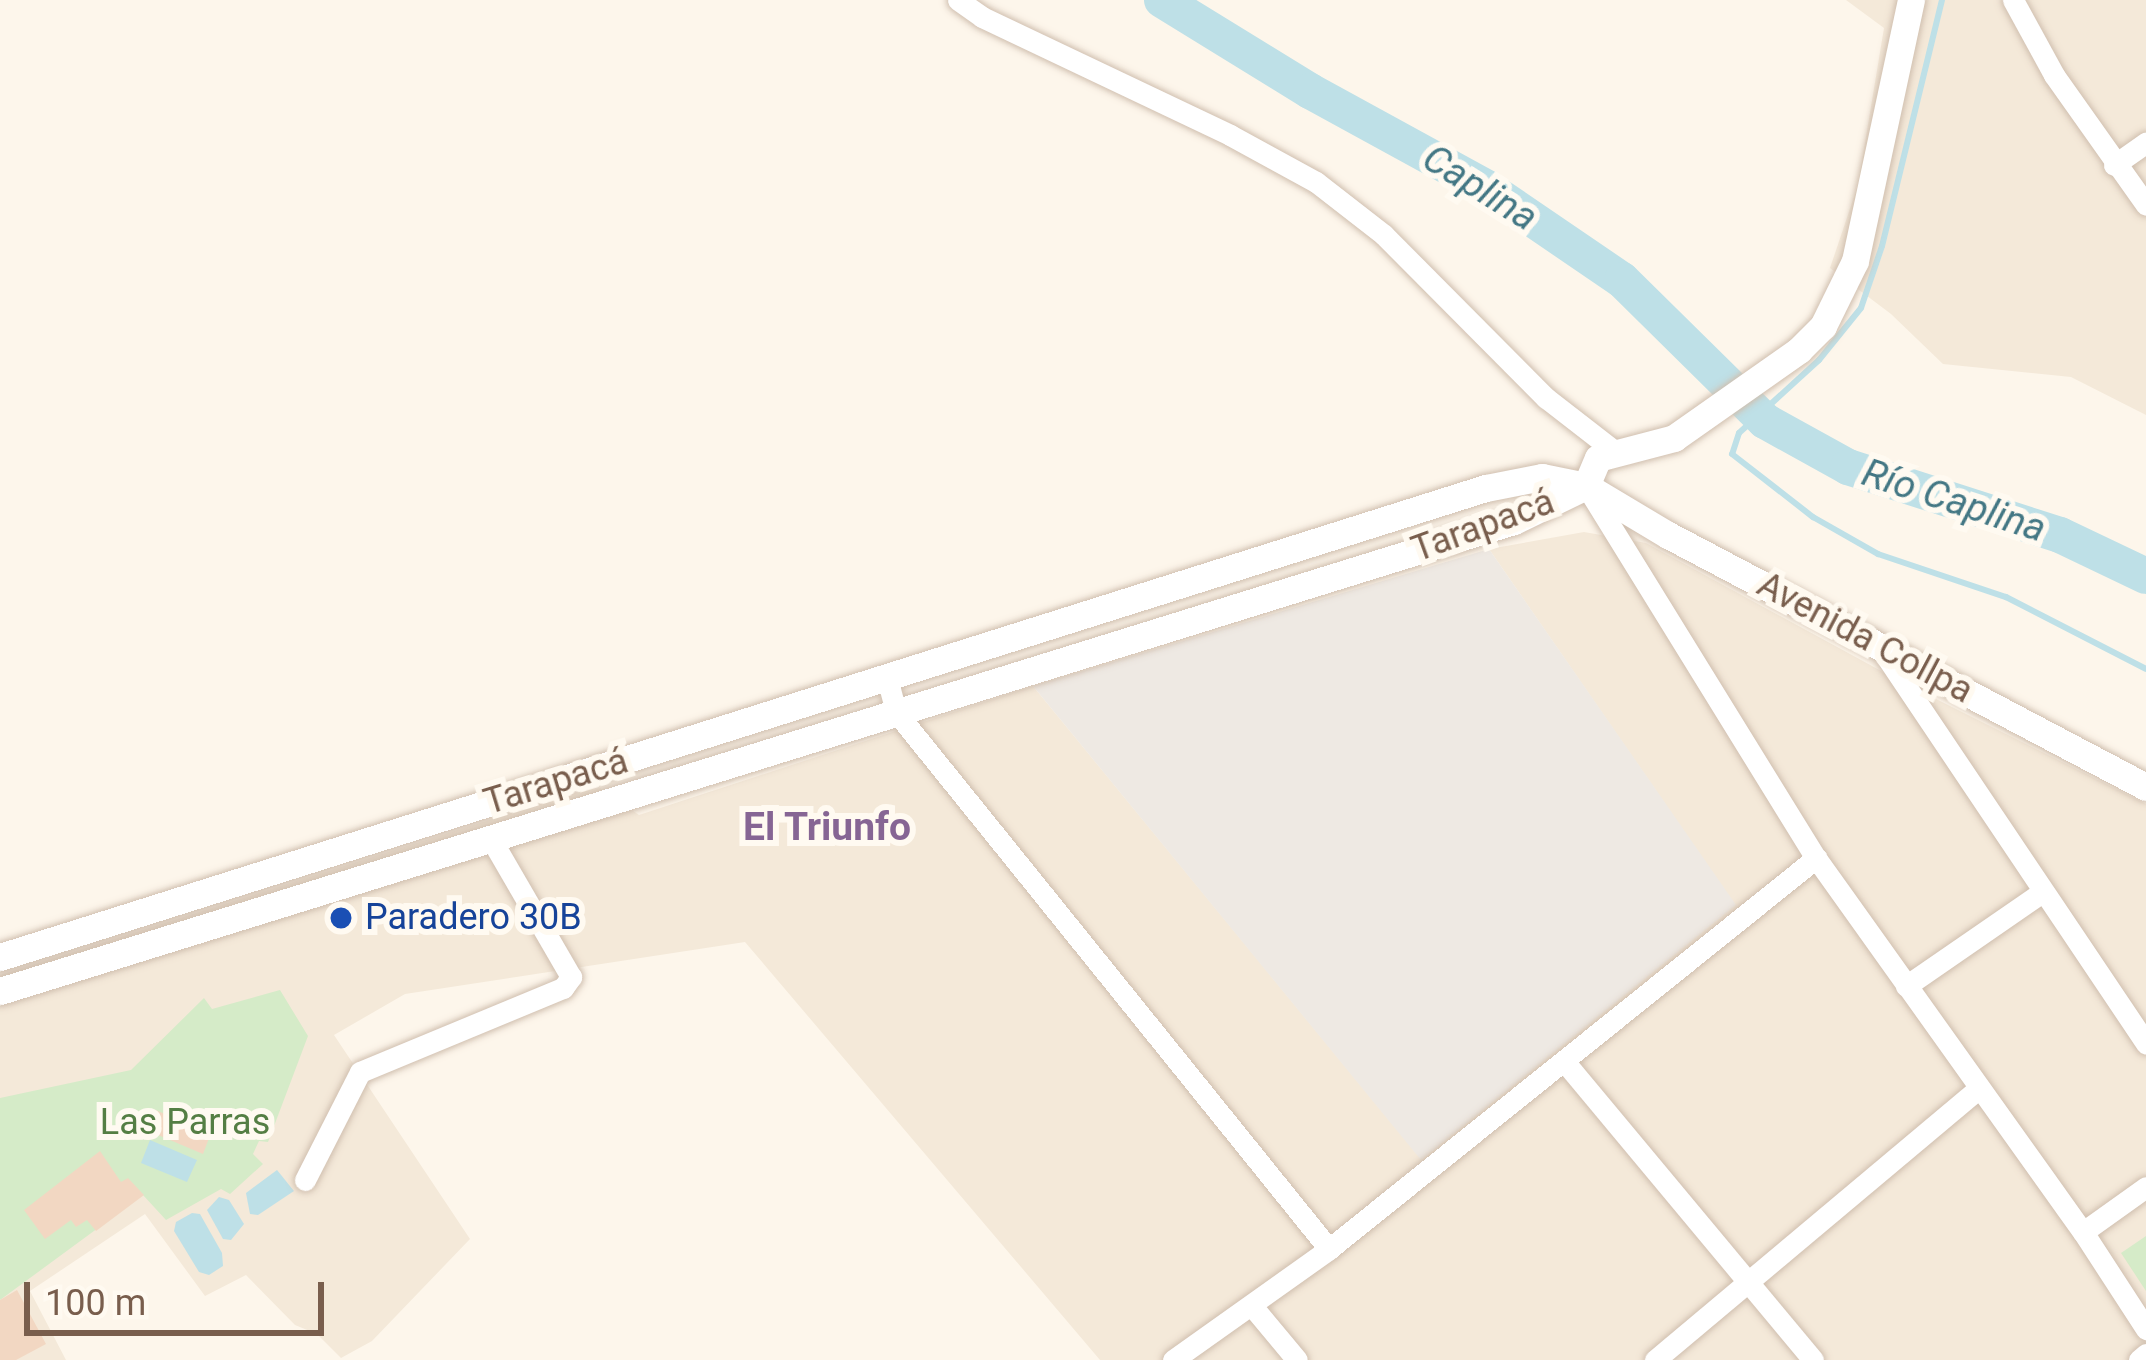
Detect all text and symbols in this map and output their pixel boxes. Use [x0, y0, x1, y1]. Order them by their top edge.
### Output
water label: Caplina [1414, 135, 1546, 241]
water label: Río Caplina [1856, 449, 2052, 553]
street label: Tarapacá [1406, 480, 1560, 572]
street label: Avenida Collpa [1750, 563, 1980, 713]
street label: Tarapacá [479, 740, 633, 824]
district label: El Triunfo [742, 804, 912, 850]
place label: Paradero 30B [365, 896, 582, 940]
marker: Paradero 30B [328, 905, 354, 931]
park label: Las Parras [100, 1101, 270, 1145]
scale bar [30, 1258, 330, 1332]
text: 100 m [45, 1282, 146, 1324]

